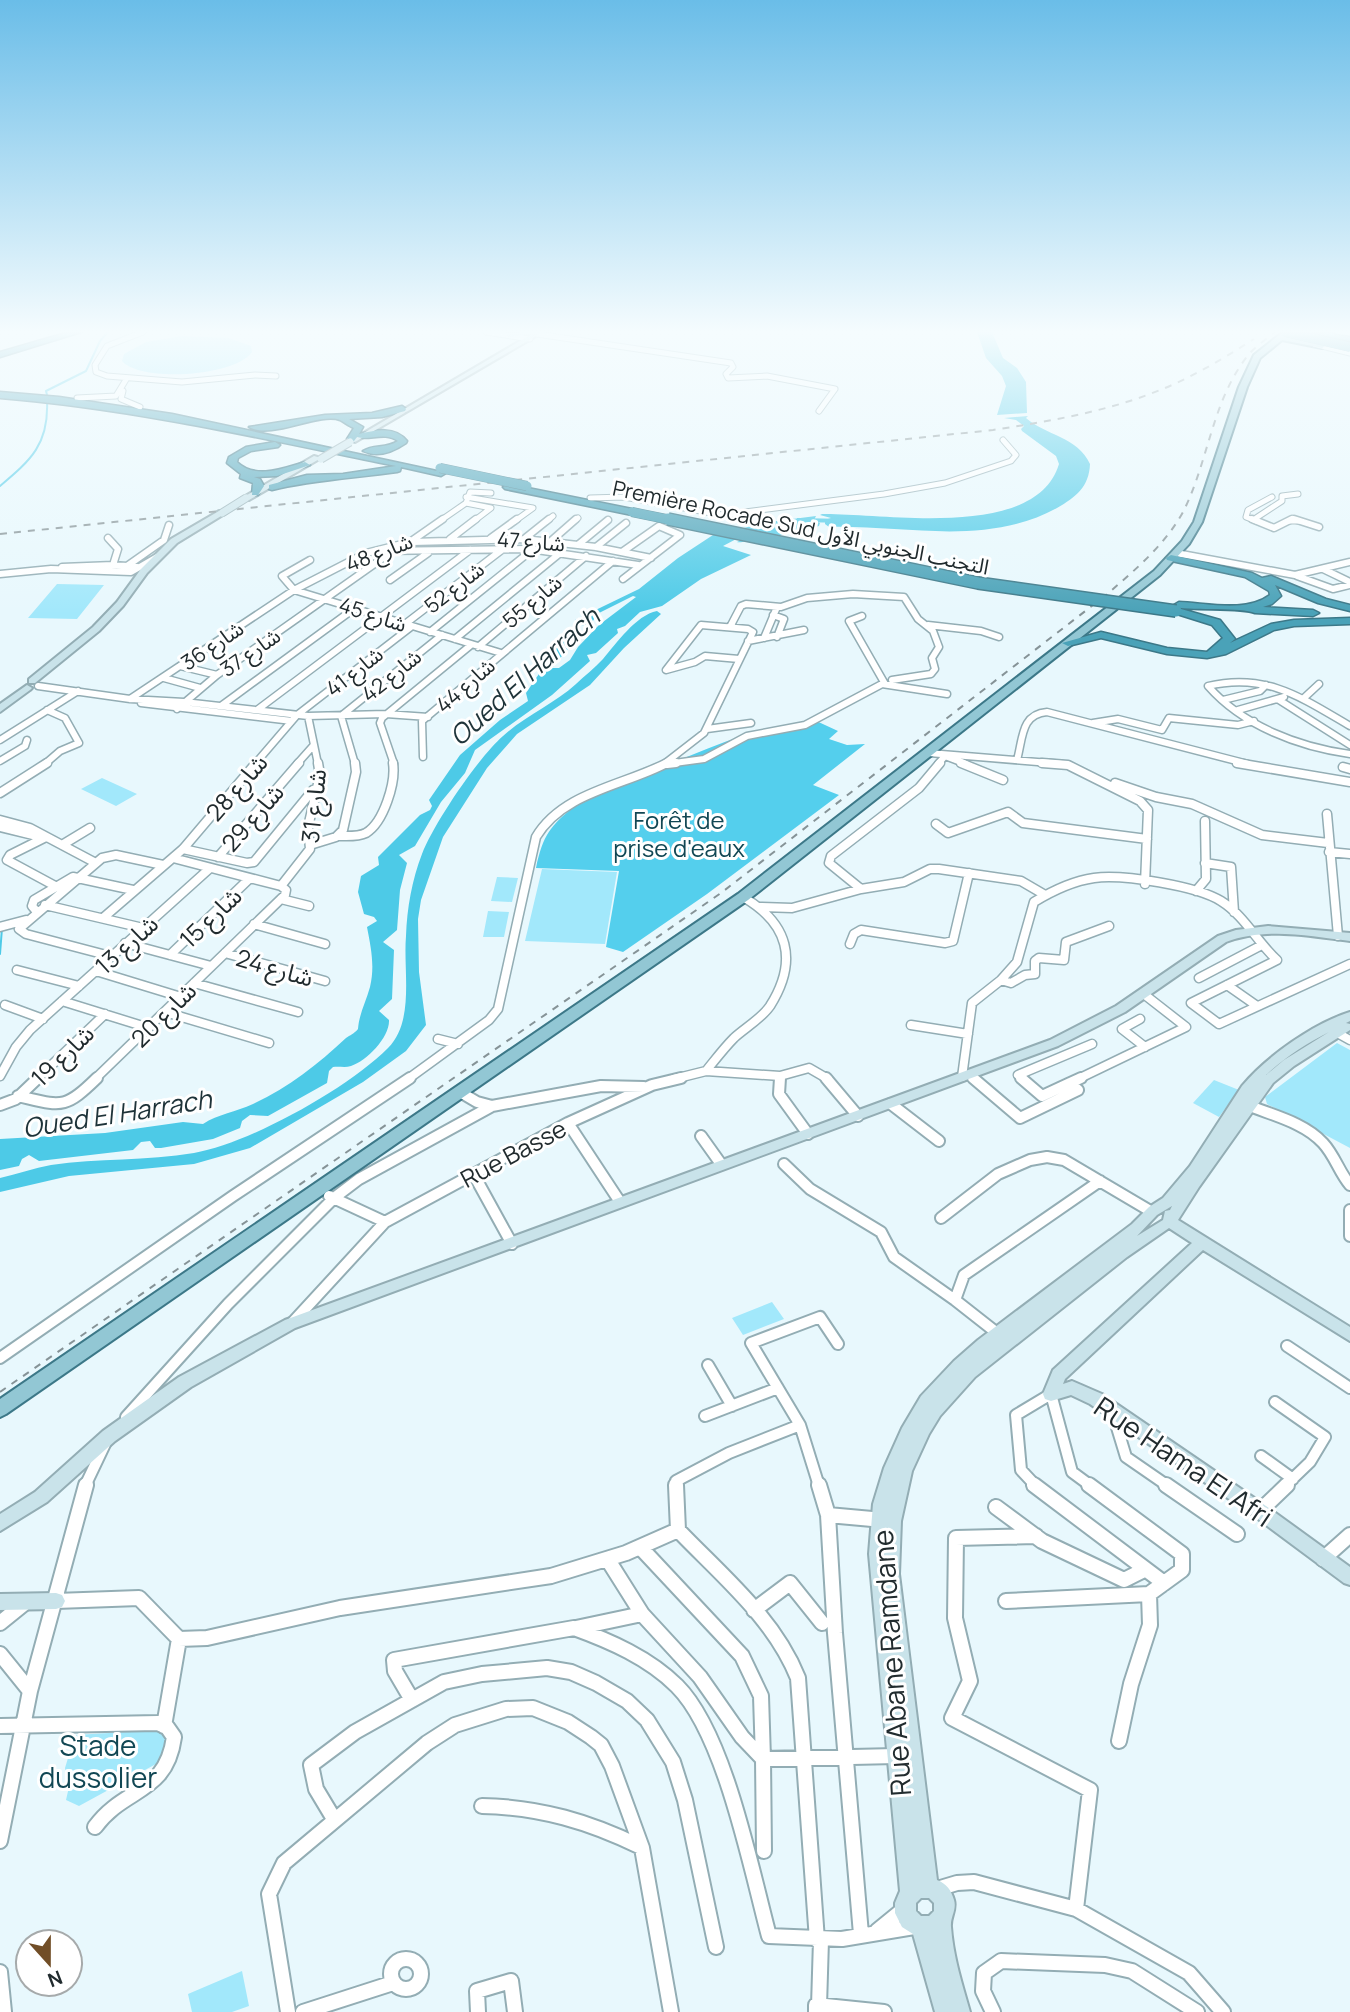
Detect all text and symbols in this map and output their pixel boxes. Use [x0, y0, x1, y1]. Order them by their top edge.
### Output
street label: Première Rocade Sud التجنب الجنوبي الأول [610, 473, 992, 583]
street label: شارع 47 [496, 525, 566, 559]
street label: شارع 48 [341, 526, 417, 579]
street label: شارع 52 [418, 555, 491, 621]
street label: شارع 55 [496, 568, 569, 636]
street label: شارع 45 [335, 590, 410, 640]
water label: Oued El Harrach [441, 598, 608, 753]
street label: شارع 36 [175, 614, 250, 678]
street label: شارع 37 [214, 621, 287, 684]
street label: شارع 41 [319, 640, 390, 704]
street label: شارع 42 [355, 642, 428, 709]
street label: شارع 44 [429, 651, 502, 720]
street label: شارع 28 [198, 746, 276, 829]
street label: شارع 31 [293, 767, 335, 845]
street label: شارع 29 [213, 776, 292, 859]
park label: Forêt de prise d'eaux [613, 803, 745, 864]
street label: شارع 15 [172, 879, 250, 956]
street label: شارع 13 [87, 907, 166, 983]
street label: شارع 24 [232, 940, 317, 996]
street label: شارع 20 [123, 974, 204, 1055]
street label: شارع 19 [23, 1017, 102, 1095]
water label: Oued El Harrach [20, 1080, 216, 1146]
street label: Rue Basse [454, 1111, 572, 1195]
street label: Rue Hama El Afri [1087, 1387, 1281, 1535]
street label: Rue Abane Ramdane [863, 1529, 919, 1797]
park label: Stade dussolier [39, 1726, 157, 1796]
north arrow [14, 1928, 84, 1998]
text: N [44, 1964, 66, 1993]

